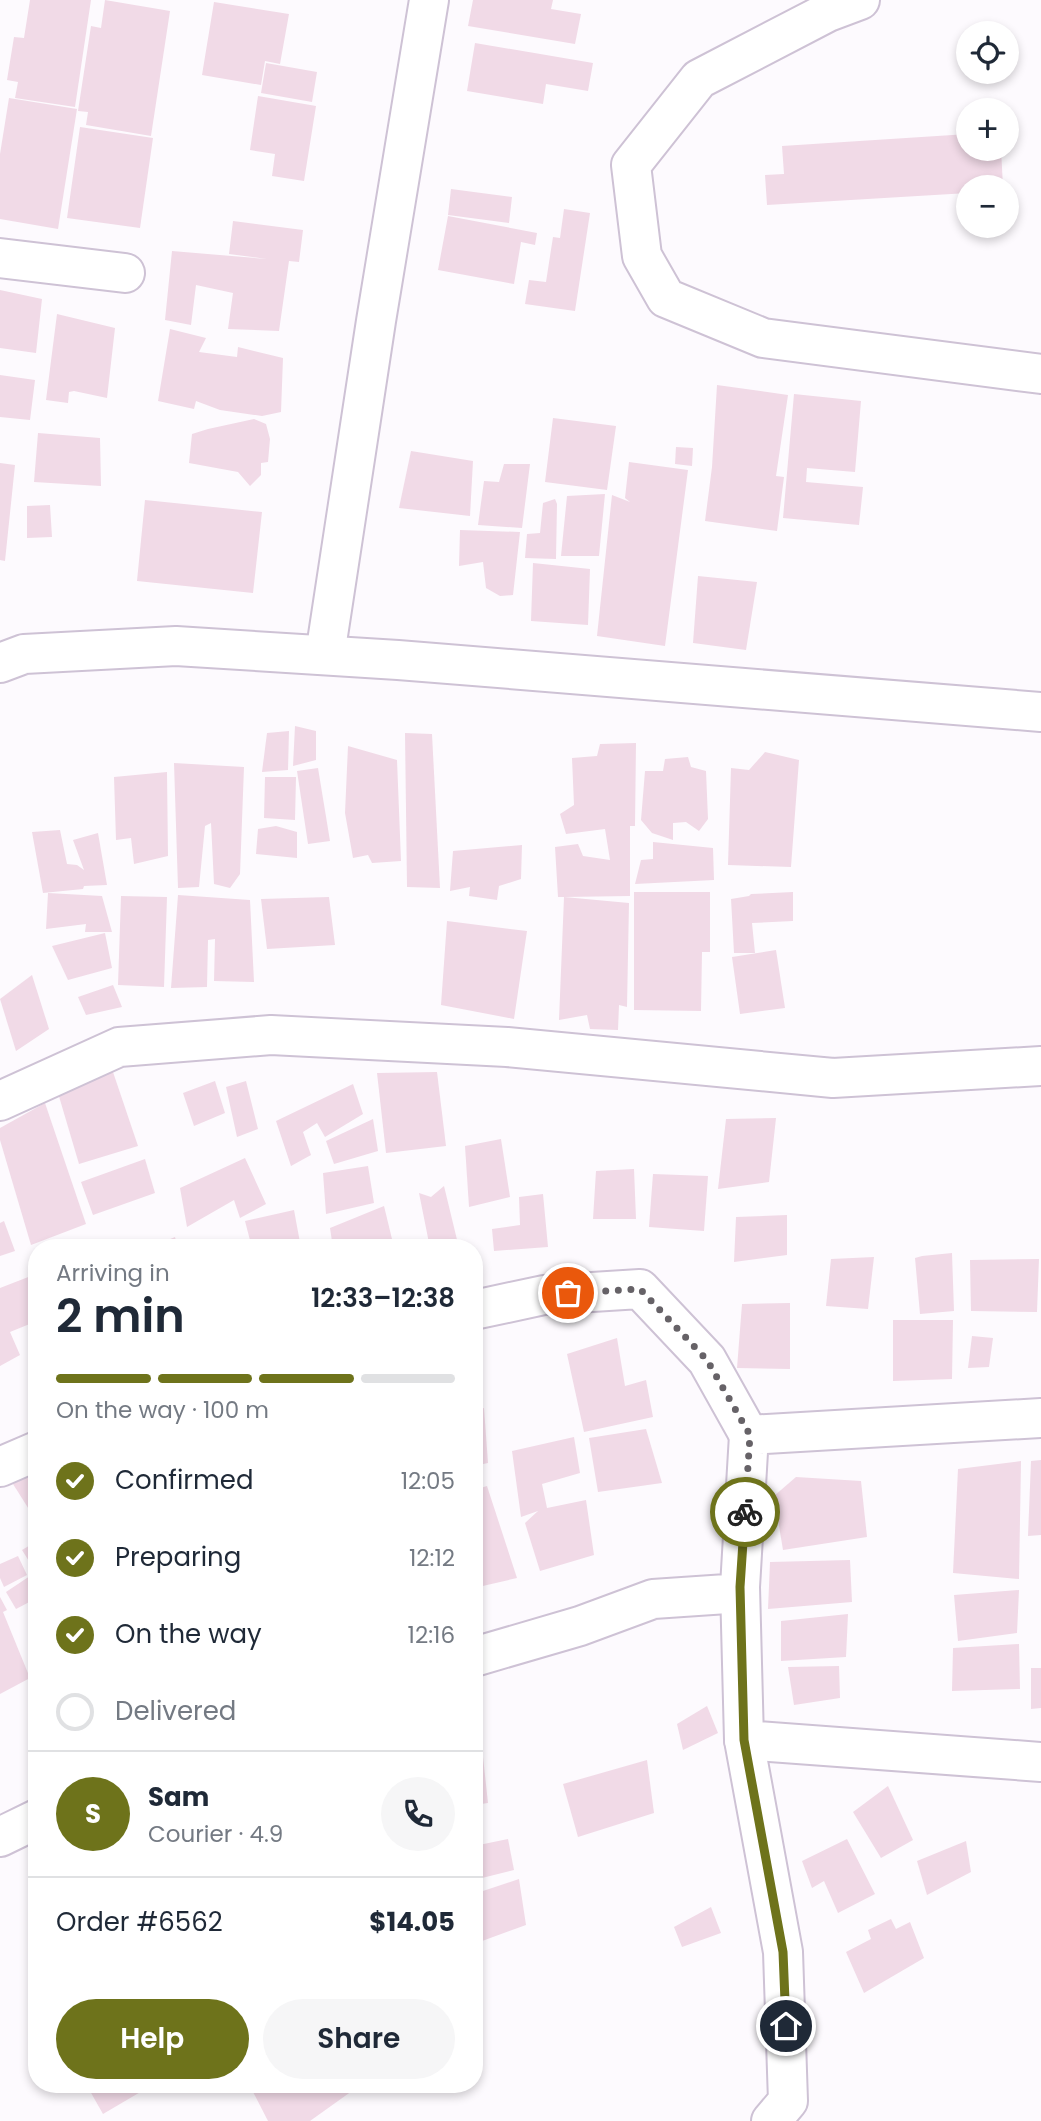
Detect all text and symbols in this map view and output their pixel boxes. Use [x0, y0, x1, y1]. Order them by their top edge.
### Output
map controls [956, 21, 1019, 238]
button: locate [956, 21, 1019, 84]
button: + [956, 98, 1019, 161]
button: − [956, 175, 1019, 238]
text: Arriving in [56, 1257, 170, 1289]
pin [538, 1263, 598, 1323]
icon: bag [549, 1274, 587, 1312]
text: 12:33–12:38 [311, 1280, 455, 1316]
text: 2 min [56, 1284, 185, 1348]
text: On the way · 100 m [56, 1394, 269, 1426]
icon: check [56, 1462, 94, 1500]
text: Confirmed [115, 1462, 253, 1498]
text: 12:05 [401, 1465, 455, 1497]
courier [710, 1477, 780, 1547]
icon: bike [726, 1493, 764, 1531]
icon: check [56, 1539, 94, 1577]
text: Preparing [115, 1539, 241, 1575]
text: 12:12 [409, 1542, 455, 1574]
icon: check [56, 1616, 94, 1654]
text: On the way [115, 1616, 262, 1652]
text: 12:16 [408, 1619, 455, 1651]
text: Delivered [115, 1693, 236, 1729]
button: phone [381, 1777, 455, 1851]
text: Sam [148, 1779, 209, 1815]
text: S [85, 1796, 101, 1832]
text: Courier · 4.9 [148, 1818, 283, 1850]
text: Order #6562 [56, 1904, 223, 1940]
text: $14.05 [369, 1904, 455, 1940]
pin [756, 1996, 816, 2056]
button: Help [56, 1999, 249, 2079]
button: Share [263, 1999, 455, 2079]
icon: home [767, 2007, 805, 2045]

